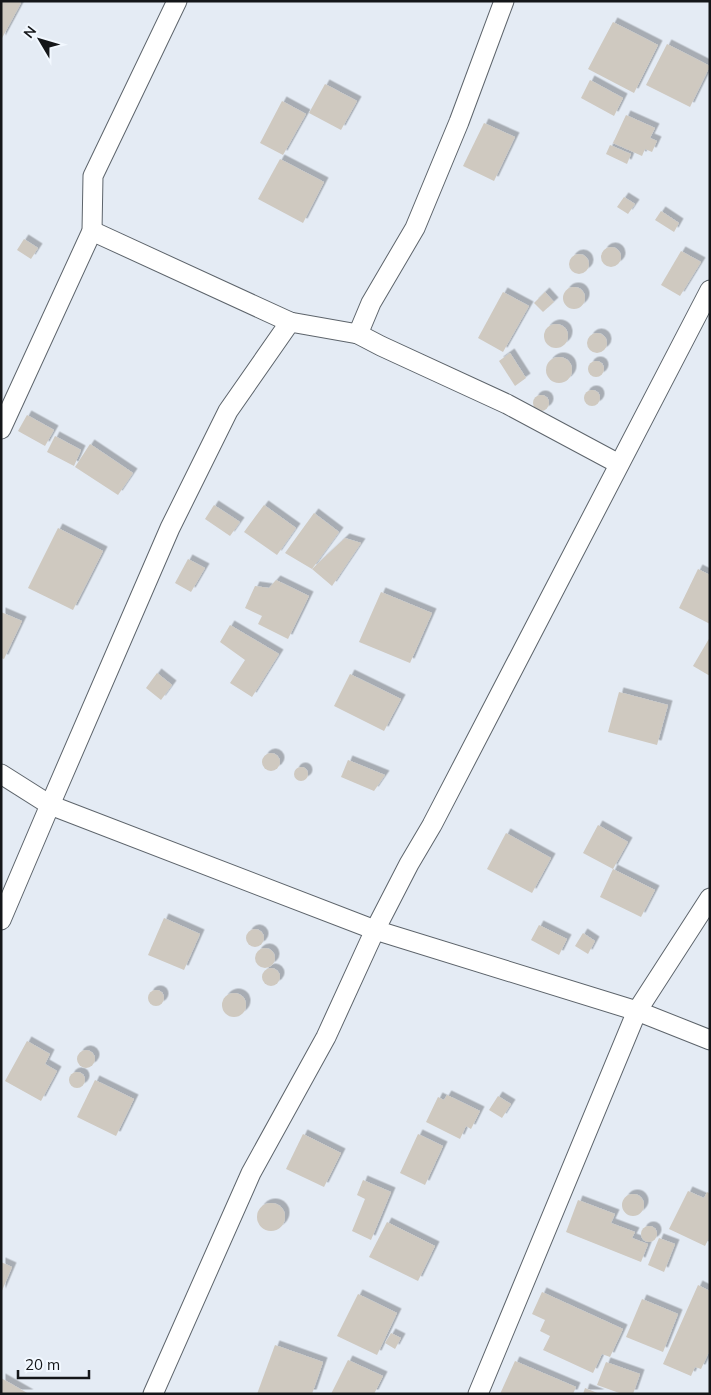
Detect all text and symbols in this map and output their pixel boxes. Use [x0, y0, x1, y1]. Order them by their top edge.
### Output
north arrow [15, 15, 65, 65]
text: N [19, 22, 40, 42]
scale bar [18, 1348, 89, 1380]
text: 20 m [25, 1355, 60, 1374]

